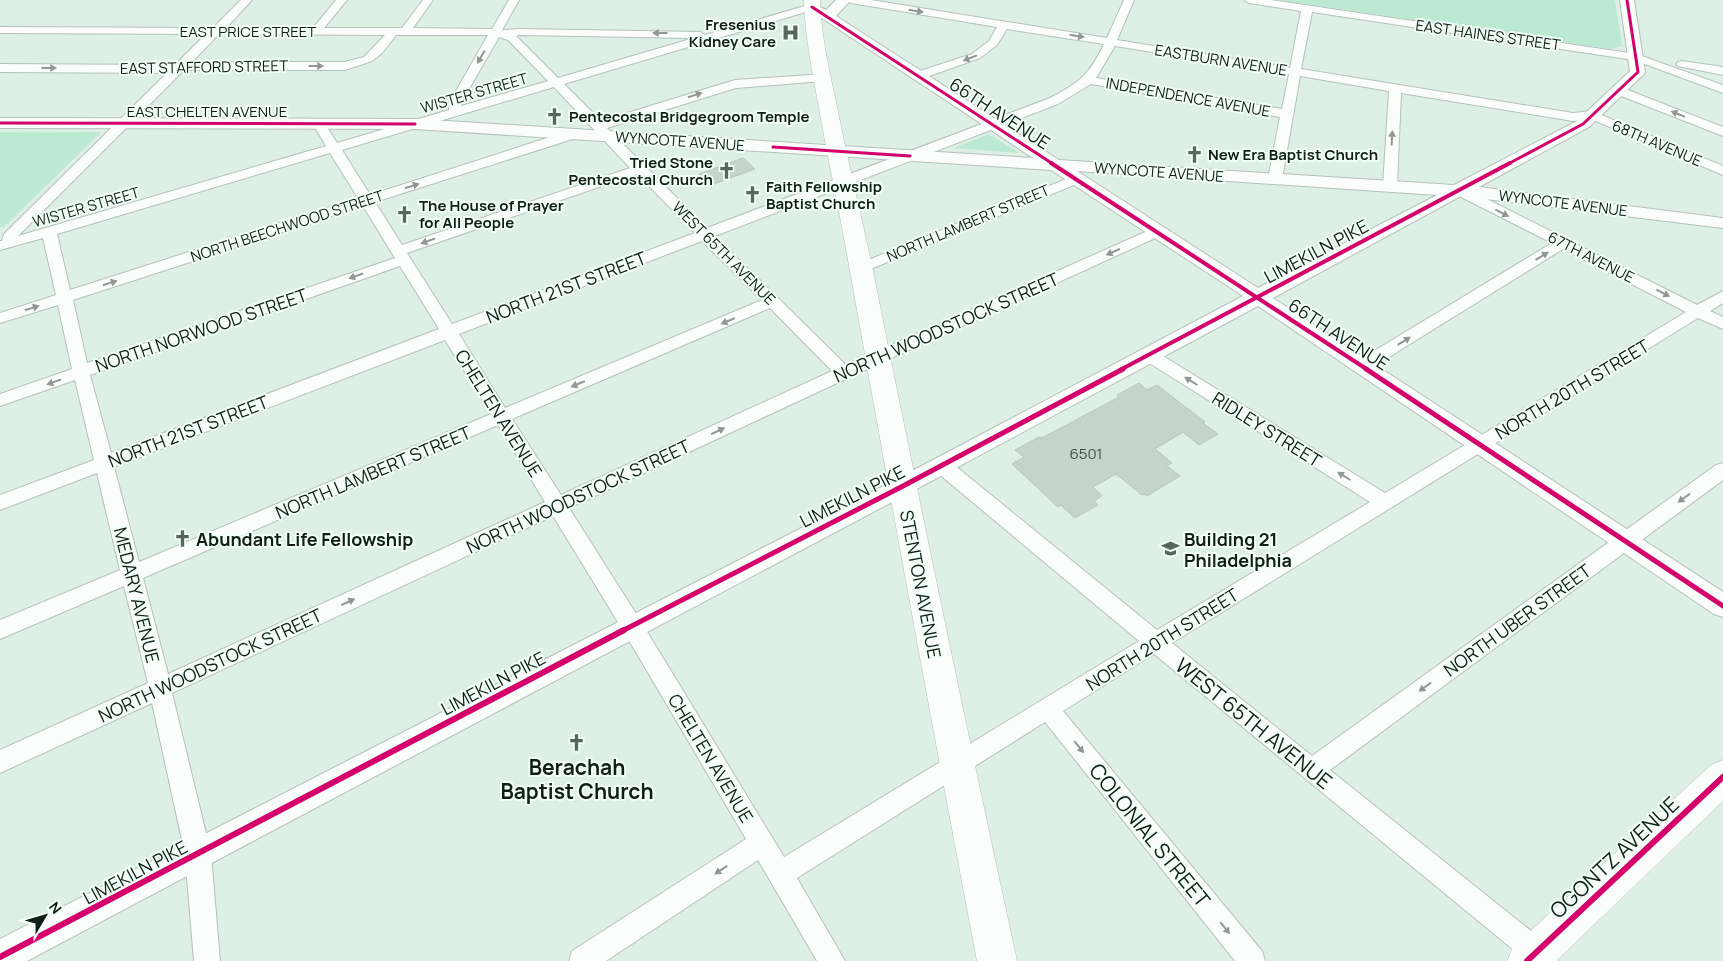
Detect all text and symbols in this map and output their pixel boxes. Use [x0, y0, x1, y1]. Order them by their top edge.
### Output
one-way arrow [909, 7, 925, 15]
place label: Fresenius Kidney Care [689, 14, 776, 52]
street label: EAST HAINES STREET [1414, 14, 1562, 56]
street label: EAST PRICE STREET [180, 21, 316, 42]
hospital icon: Fresenius Kidney Care [780, 23, 800, 43]
one-way arrow [652, 29, 668, 37]
one-way arrow [1069, 33, 1085, 41]
street label: EASTBURN AVENUE [1153, 39, 1289, 81]
one-way arrow [477, 51, 486, 64]
one-way arrow [962, 54, 977, 62]
street label: EAST STAFFORD STREET [120, 55, 288, 79]
one-way arrow [308, 62, 324, 70]
one-way arrow [41, 64, 57, 72]
street label: WISTER STREET [418, 68, 530, 118]
street label: 66TH AVENUE [945, 71, 1055, 155]
street label: INDEPENDENCE AVENUE [1104, 72, 1272, 122]
one-way arrow [688, 91, 703, 99]
street label: EAST CHELTEN AVENUE [127, 101, 287, 122]
church icon: Pentecostal Bridgegroom Temple [545, 106, 565, 126]
place label: Pentecostal Bridgegroom Temple [569, 106, 810, 127]
one-way arrow [1670, 110, 1685, 118]
street label: 68TH AVENUE [1609, 115, 1705, 171]
street label: WYNCOTE AVENUE [615, 126, 745, 156]
one-way arrow [1389, 129, 1397, 145]
church icon: New Era Baptist Church [1184, 144, 1204, 164]
place label: New Era Baptist Church [1208, 144, 1378, 165]
place label: Tried Stone Pentecostal Church [569, 152, 713, 190]
street label: WYNCOTE AVENUE [1094, 157, 1224, 187]
church icon: Tried Stone Pentecostal Church [717, 161, 737, 181]
place label: Faith Fellowship Baptist Church [766, 176, 882, 214]
street label: NORTH LAMBERT STREET [883, 179, 1053, 267]
street label: WISTER STREET [30, 182, 142, 232]
one-way arrow [404, 182, 419, 190]
street label: NORTH BEECHWOOD STREET [188, 185, 386, 267]
church icon: Faith Fellowship Baptist Church [742, 185, 762, 205]
street label: WYNCOTE AVENUE [1497, 185, 1629, 221]
place label: The House of Prayer for All People [419, 195, 564, 233]
street label: WEST 65TH AVENUE [668, 197, 780, 309]
church icon: The House of Prayer for All People [395, 204, 415, 224]
one-way arrow [1495, 209, 1509, 217]
street label: LIMEKILN PIKE [1260, 213, 1372, 289]
street label: 67TH AVENUE [1544, 226, 1638, 288]
one-way arrow [420, 238, 435, 245]
street label: NORTH 21ST STREET [482, 245, 650, 329]
one-way arrow [1106, 249, 1120, 257]
one-way arrow [1536, 251, 1549, 260]
street label: NORTH WOODSTOCK STREET [830, 266, 1063, 388]
one-way arrow [348, 272, 363, 280]
one-way arrow [102, 278, 117, 286]
street label: NORTH NORWOOD STREET [92, 282, 310, 378]
one-way arrow [1655, 289, 1670, 297]
street label: 66TH AVENUE [1284, 292, 1394, 376]
one-way arrow [24, 303, 39, 311]
one-way arrow [721, 317, 735, 325]
street label: NORTH 20TH STREET [1491, 333, 1654, 445]
one-way arrow [1397, 336, 1410, 345]
street label: CHELTEN AVENUE [450, 345, 548, 481]
one-way arrow [1184, 377, 1197, 386]
one-way arrow [46, 378, 61, 386]
one-way arrow [571, 381, 585, 389]
street label: RIDLEY STREET [1208, 386, 1326, 472]
street label: NORTH 21ST STREET [104, 389, 272, 473]
street label: NORTH LAMBERT STREET [272, 420, 475, 524]
one-way arrow [711, 427, 725, 435]
street label: NORTH WOODSTOCK STREET [462, 433, 694, 558]
house number: 6501 [1070, 443, 1102, 464]
street label: LIMEKILN PIKE [795, 459, 909, 533]
one-way arrow [1337, 471, 1350, 481]
one-way arrow [1677, 493, 1690, 503]
street label: STENTON AVENUE [895, 508, 947, 660]
street label: MEDARY AVENUE [109, 525, 165, 665]
place label: Abundant Life Fellowship [196, 527, 413, 551]
place label: Building 21 Philadelphia [1184, 527, 1292, 572]
church icon: Abundant Life Fellowship [172, 529, 192, 549]
school or university icon: Building 21 Philadelphia [1160, 539, 1180, 559]
street label: NORTH UBER STREET [1438, 558, 1596, 682]
street label: NORTH 20TH STREET [1081, 582, 1243, 696]
one-way arrow [341, 597, 355, 605]
street label: NORTH WOODSTOCK STREET [94, 602, 326, 727]
street label: LIMEKILN PIKE [437, 645, 549, 721]
street label: WEST 65TH AVENUE [1170, 651, 1338, 795]
one-way arrow [1418, 682, 1432, 692]
street label: CHELTEN AVENUE [663, 689, 759, 827]
church icon: Berachah Baptist Church [567, 732, 587, 752]
one-way arrow [1073, 740, 1084, 753]
place label: Berachah Baptist Church [500, 753, 654, 805]
street label: COLONIAL STREET [1083, 757, 1217, 913]
street label: OGONTZ AVENUE [1543, 790, 1685, 924]
street label: LIMEKILN PIKE [79, 834, 191, 910]
one-way arrow [714, 865, 728, 874]
north arrow [20, 891, 70, 941]
text: N [45, 898, 66, 918]
one-way arrow [1220, 921, 1231, 934]

